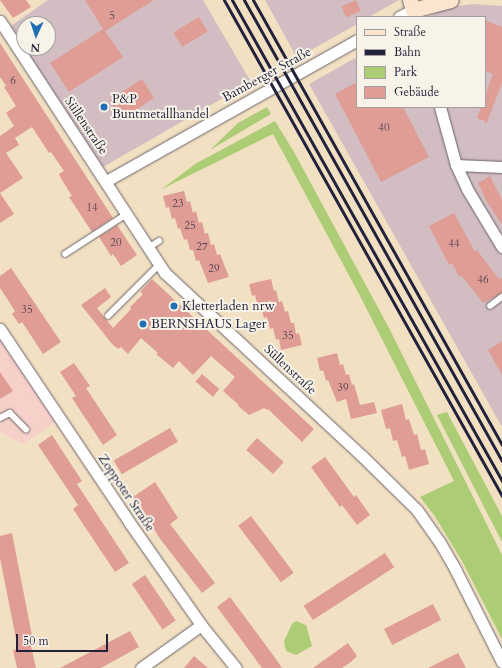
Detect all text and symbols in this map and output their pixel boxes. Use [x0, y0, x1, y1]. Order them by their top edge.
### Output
house number: 5 [109, 9, 115, 23]
north arrow [16, 16, 56, 56]
legend [356, 16, 486, 108]
text: Straße [394, 24, 426, 40]
text: N [30, 40, 41, 55]
street label: Bamberger Straße [220, 44, 314, 106]
text: Bahn [394, 44, 421, 60]
text: Park [394, 64, 417, 80]
house number: 6 [10, 74, 16, 88]
text: Gebäude [394, 84, 439, 100]
place label: P&P Buntmetallhandel [112, 92, 209, 123]
street label: Süllenstraße [61, 94, 111, 158]
marker: P&P Buntmetallhandel [99, 102, 109, 112]
house number: 40 [378, 121, 390, 135]
house number: 23 [172, 197, 184, 211]
house number: 14 [86, 201, 98, 215]
house number: 25 [184, 219, 196, 233]
house number: 20 [110, 236, 122, 250]
house number: 44 [448, 237, 460, 251]
house number: 27 [196, 240, 208, 254]
house number: 29 [208, 262, 220, 276]
house number: 46 [477, 273, 489, 287]
place label: Kletterladen nrw [182, 298, 275, 314]
marker: Kletterladen nrw [169, 301, 179, 311]
house number: 35 [21, 303, 33, 317]
place label: BERNSHAUS Lager [151, 316, 267, 332]
marker: BERNSHAUS Lager [138, 319, 148, 329]
house number: 35 [282, 329, 294, 343]
street label: Süllenstraße [261, 342, 319, 398]
house number: 39 [337, 381, 349, 395]
street label: Zoppoter Straße [94, 451, 158, 535]
scale bar [18, 626, 110, 652]
text: 50 m [23, 633, 49, 649]

